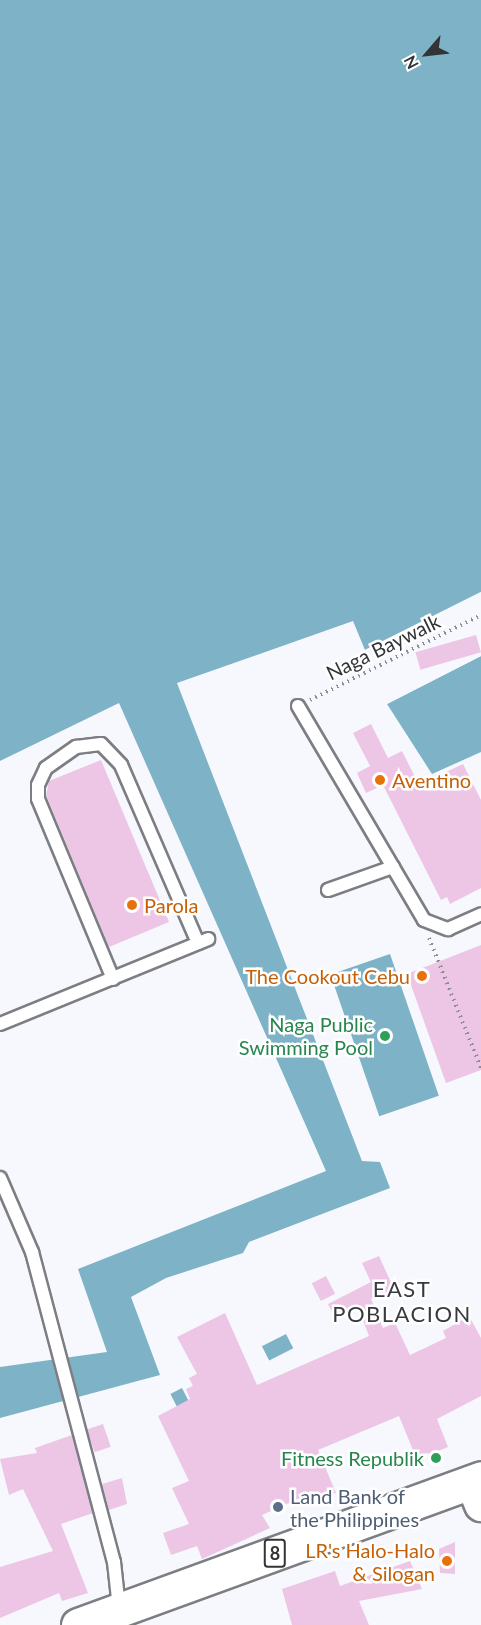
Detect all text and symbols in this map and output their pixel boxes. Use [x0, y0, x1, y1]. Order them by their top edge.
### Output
north arrow [397, 24, 457, 84]
text: N [399, 53, 422, 73]
street label: Naga Baywalk [322, 609, 444, 685]
place label: Aventino [392, 768, 471, 792]
marker: Aventino [373, 773, 387, 787]
place label: Parola [144, 893, 198, 917]
marker: Parola [125, 898, 139, 912]
place label: The Cookout Cebu [245, 964, 410, 988]
marker: The Cookout Cebu [415, 969, 429, 983]
place label: Naga Public Swimming Pool [239, 1012, 373, 1059]
marker: Naga Public Swimming Pool [378, 1029, 392, 1043]
district label: EAST POBLACION [332, 1275, 472, 1326]
place label: Fitness Republik [281, 1446, 424, 1470]
marker: Fitness Republik [429, 1451, 443, 1465]
place label: Land Bank of the Philippines [290, 1484, 419, 1531]
marker: Land Bank of the Philippines [271, 1500, 285, 1514]
road number: 8 [263, 1538, 287, 1568]
place label: LR's Halo-Halo & Silogan [305, 1538, 435, 1585]
marker: LR's Halo-Halo & Silogan [440, 1554, 454, 1568]

